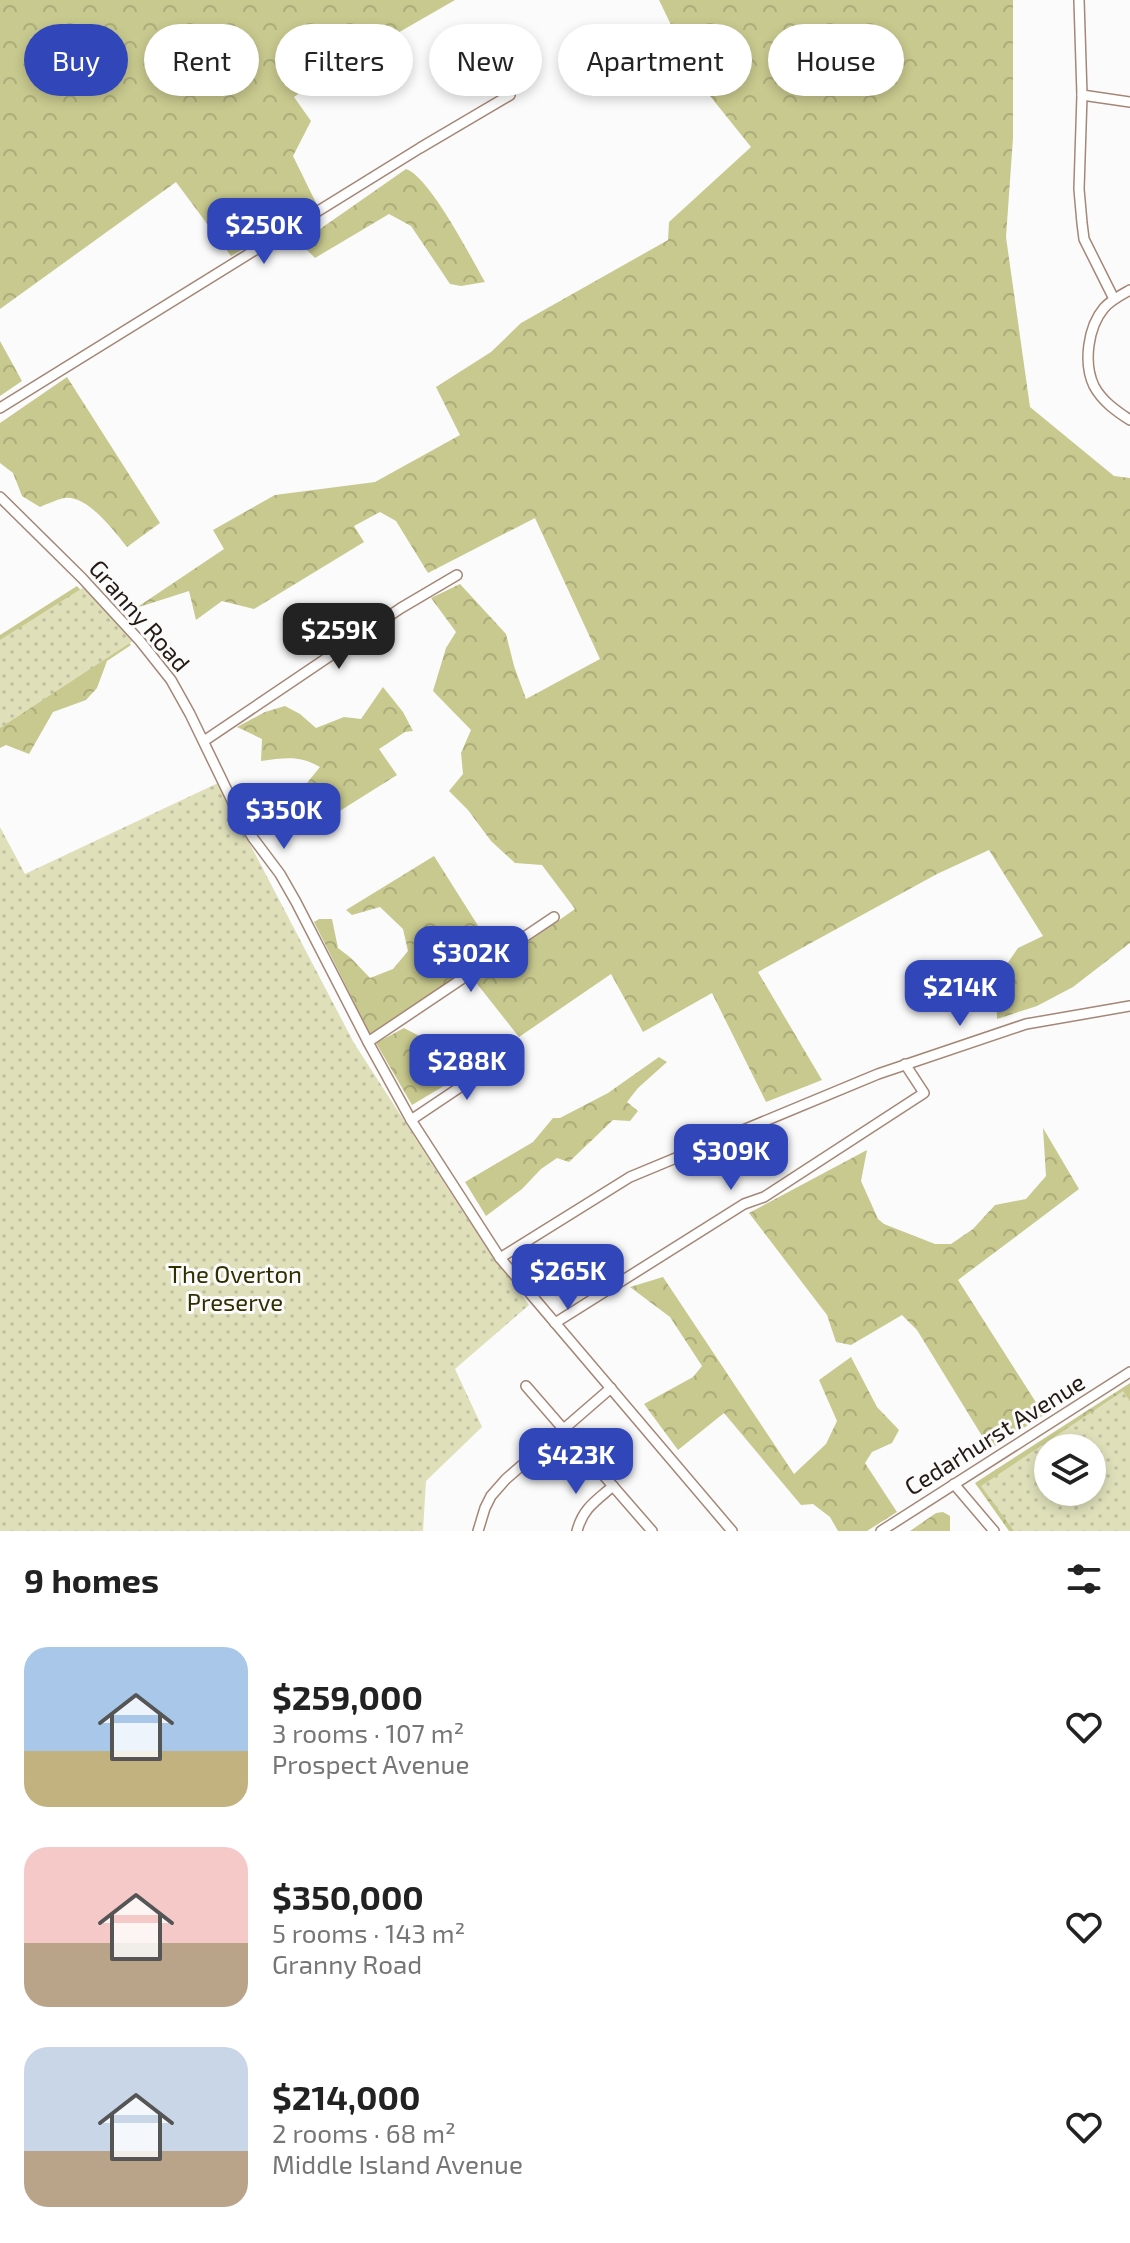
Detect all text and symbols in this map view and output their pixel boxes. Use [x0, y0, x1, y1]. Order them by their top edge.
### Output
chip: Buy [24, 24, 128, 96]
chip: Rent [144, 24, 259, 96]
chip: Filters [275, 24, 413, 96]
chip: New [429, 24, 542, 96]
chip: Apartment [558, 24, 752, 96]
chip: House [768, 24, 904, 96]
pin: $250K [208, 198, 320, 266]
text: $250K [225, 208, 303, 239]
street label: Granny Road [84, 553, 197, 677]
pin: $259K [283, 603, 395, 671]
text: $259K [301, 613, 377, 644]
pin: $350K [228, 783, 340, 851]
text: $350K [245, 793, 323, 824]
pin: $302K [415, 926, 527, 994]
text: $302K [432, 936, 510, 967]
pin: $214K [904, 960, 1016, 1028]
text: $214K [923, 970, 997, 1001]
pin: $288K [411, 1034, 523, 1102]
text: $288K [427, 1044, 507, 1075]
pin: $309K [675, 1124, 787, 1192]
text: $309K [692, 1134, 770, 1165]
pin: $265K [512, 1244, 624, 1312]
text: $265K [530, 1254, 606, 1285]
park label: The Overton Preserve [168, 1259, 302, 1316]
street label: Cedarhurst Avenue [899, 1367, 1090, 1501]
pin: $423K [520, 1428, 632, 1496]
map controls [1034, 1434, 1106, 1506]
button: layers [1034, 1434, 1106, 1506]
text: $423K [537, 1438, 615, 1469]
icon: filters [1062, 1557, 1106, 1601]
text: 9 homes [24, 1559, 159, 1600]
text: $259,000 [272, 1676, 423, 1717]
icon: home [88, 1679, 184, 1775]
icon: heart [1062, 1705, 1106, 1749]
text: 3 rooms · 107 m² [272, 1717, 464, 1748]
text: Prospect Avenue [272, 1748, 469, 1779]
text: $350,000 [272, 1876, 424, 1917]
icon: home [88, 1879, 184, 1975]
icon: heart [1062, 1905, 1106, 1949]
text: 5 rooms · 143 m² [272, 1917, 465, 1948]
text: Granny Road [272, 1948, 422, 1979]
text: $214,000 [272, 2076, 420, 2117]
icon: home [88, 2079, 184, 2175]
icon: heart [1062, 2105, 1106, 2149]
text: 2 rooms · 68 m² [272, 2117, 456, 2148]
text: Middle Island Avenue [272, 2148, 523, 2179]

